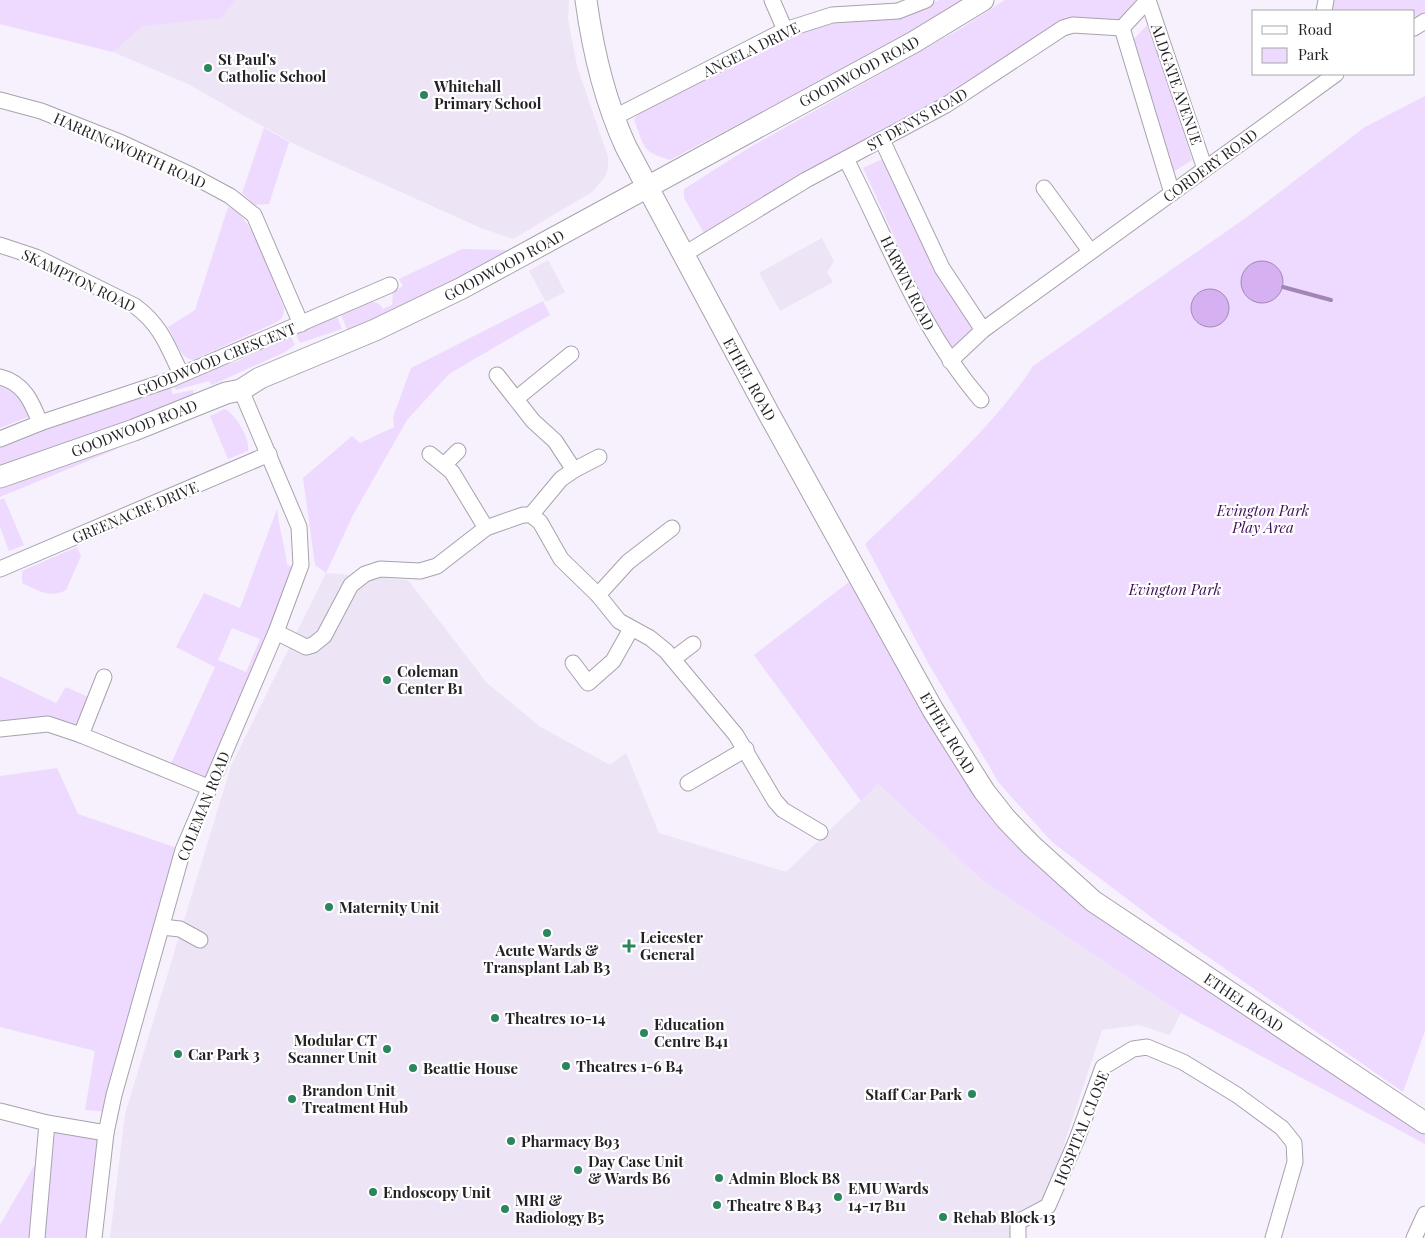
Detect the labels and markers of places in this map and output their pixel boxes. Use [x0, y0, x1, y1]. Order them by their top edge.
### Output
place label: St Paul's Catholic School [218, 49, 327, 86]
marker: St Paul's Catholic School [202, 62, 214, 74]
place label: Whitehall Primary School [433, 76, 542, 113]
marker: Whitehall Primary School [418, 89, 430, 101]
place label: Coleman Center B1 [397, 661, 463, 698]
marker: Coleman Center B1 [381, 674, 393, 686]
place label: Maternity Unit [339, 897, 440, 917]
marker: Maternity Unit [323, 901, 335, 913]
marker: Acute Wards & Transplant Lab B3 [541, 927, 553, 939]
place label: Leicester General [640, 927, 703, 964]
marker: Leicester General [622, 939, 636, 953]
place label: Acute Wards & Transplant Lab B3 [484, 940, 610, 977]
place label: Theatres 10-14 [505, 1008, 606, 1028]
marker: Theatres 10-14 [489, 1012, 501, 1024]
place label: Education Centre B41 [654, 1014, 728, 1051]
marker: Education Centre B41 [638, 1027, 650, 1039]
place label: Modular CT Scanner Unit [288, 1030, 378, 1067]
marker: Modular CT Scanner Unit [381, 1043, 393, 1055]
place label: Car Park 3 [188, 1044, 260, 1064]
marker: Car Park 3 [172, 1048, 184, 1060]
place label: Theatres 1-6 B4 [576, 1056, 683, 1076]
place label: Beattie House [423, 1058, 519, 1078]
marker: Theatres 1-6 B4 [560, 1060, 572, 1072]
marker: Beattie House [407, 1062, 419, 1074]
place label: Brandon Unit Treatment Hub [302, 1080, 408, 1117]
place label: Staff Car Park [865, 1084, 962, 1104]
marker: Staff Car Park [966, 1088, 978, 1100]
marker: Brandon Unit Treatment Hub [286, 1093, 298, 1105]
place label: Pharmacy B93 [521, 1131, 620, 1151]
marker: Pharmacy B93 [505, 1135, 517, 1147]
place label: Day Case Unit & Wards B6 [588, 1151, 684, 1188]
marker: Day Case Unit & Wards B6 [572, 1164, 584, 1176]
place label: Admin Block B8 [728, 1168, 840, 1188]
marker: Admin Block B8 [713, 1172, 725, 1184]
place label: EMU Wards 14-17 B11 [848, 1178, 929, 1215]
place label: Endoscopy Unit [383, 1182, 492, 1202]
marker: Endoscopy Unit [367, 1186, 379, 1198]
place label: MRI & Radiology B5 [515, 1190, 604, 1227]
marker: EMU Wards 14-17 B11 [832, 1191, 844, 1203]
place label: Theatre 8 B43 [727, 1195, 821, 1215]
marker: Theatre 8 B43 [711, 1199, 723, 1211]
marker: MRI & Radiology B5 [499, 1203, 511, 1215]
place label: Rehab Block 13 [953, 1207, 1056, 1227]
marker: Rehab Block 13 [937, 1211, 949, 1223]

